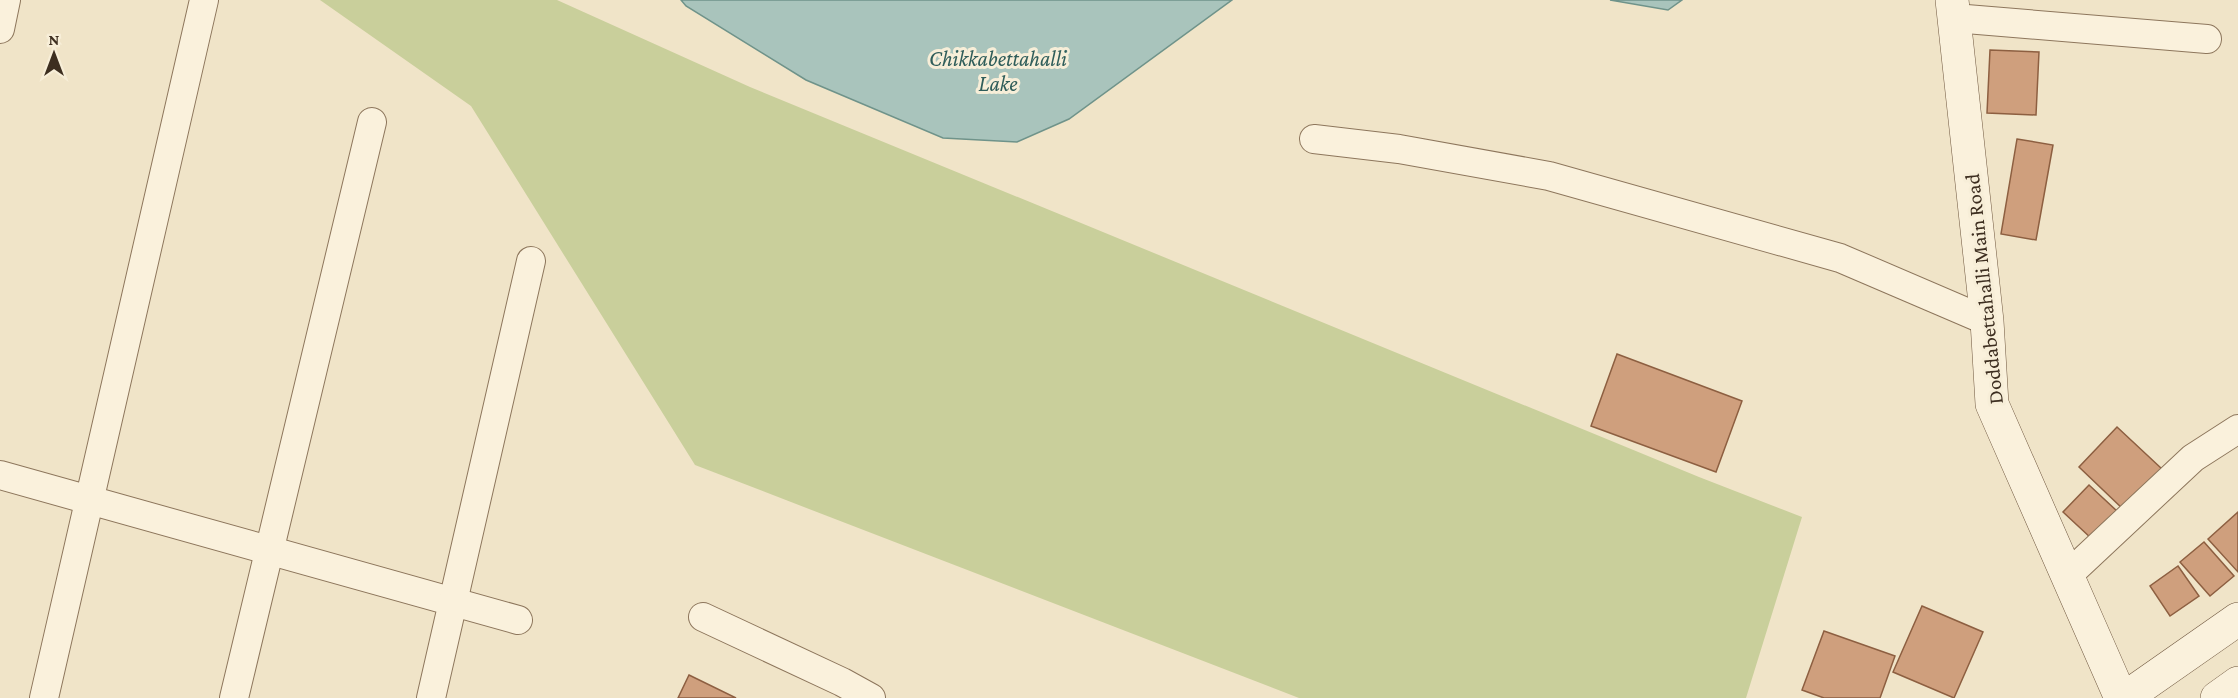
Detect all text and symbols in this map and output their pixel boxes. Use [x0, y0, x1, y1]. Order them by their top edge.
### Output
north arrow [24, 24, 84, 84]
text: N [49, 31, 60, 48]
water label: Chikkabettahalli Lake [929, 46, 1067, 96]
street label: Doddabettahalli Main Road [1960, 173, 2008, 405]

